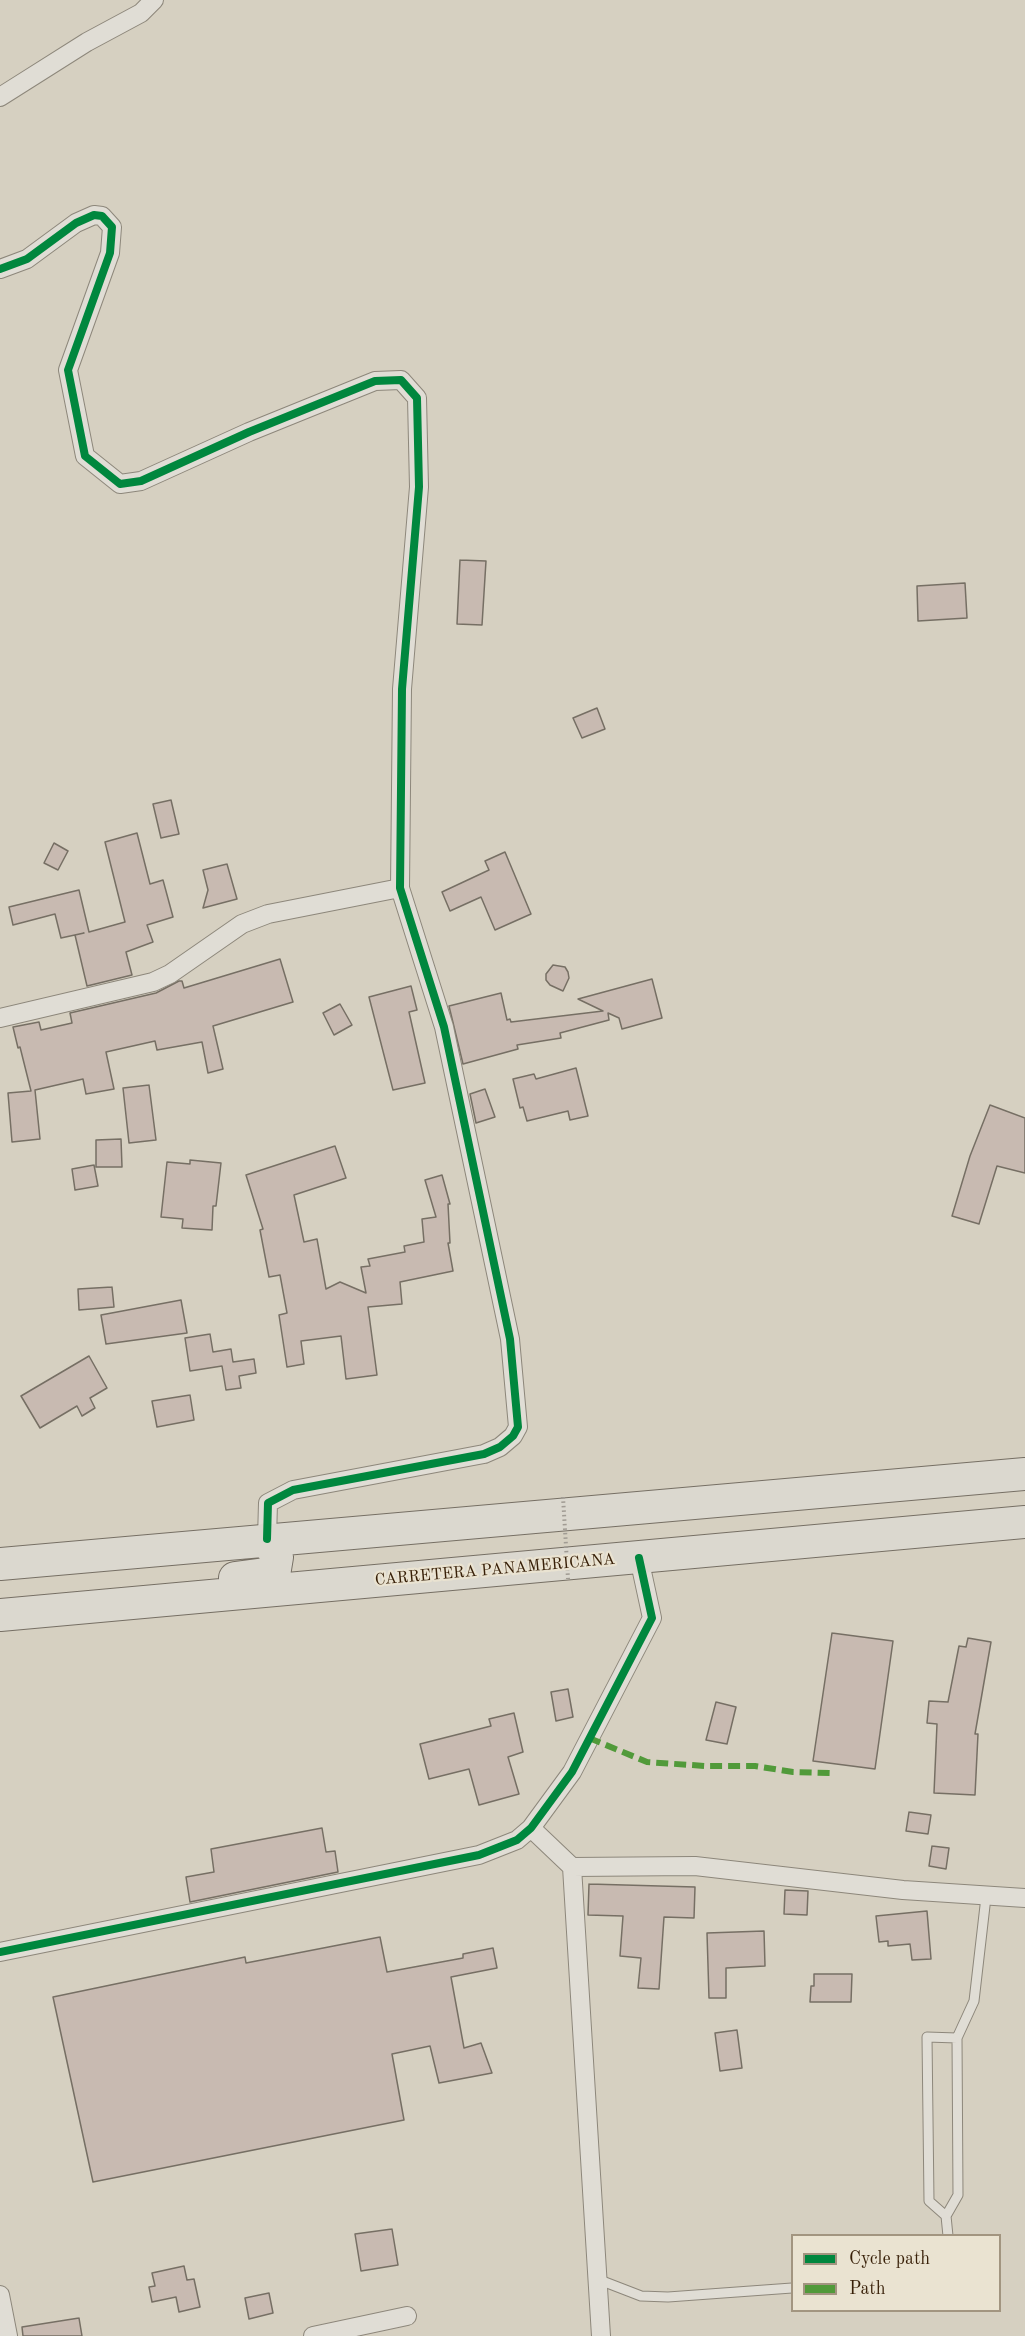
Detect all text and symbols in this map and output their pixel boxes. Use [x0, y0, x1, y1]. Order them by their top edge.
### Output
street label: CARRETERA PANAMERICANA [374, 1550, 616, 1590]
legend [791, 2234, 1001, 2312]
text: Cycle path [849, 2250, 930, 2268]
text: Path [849, 2280, 885, 2298]

